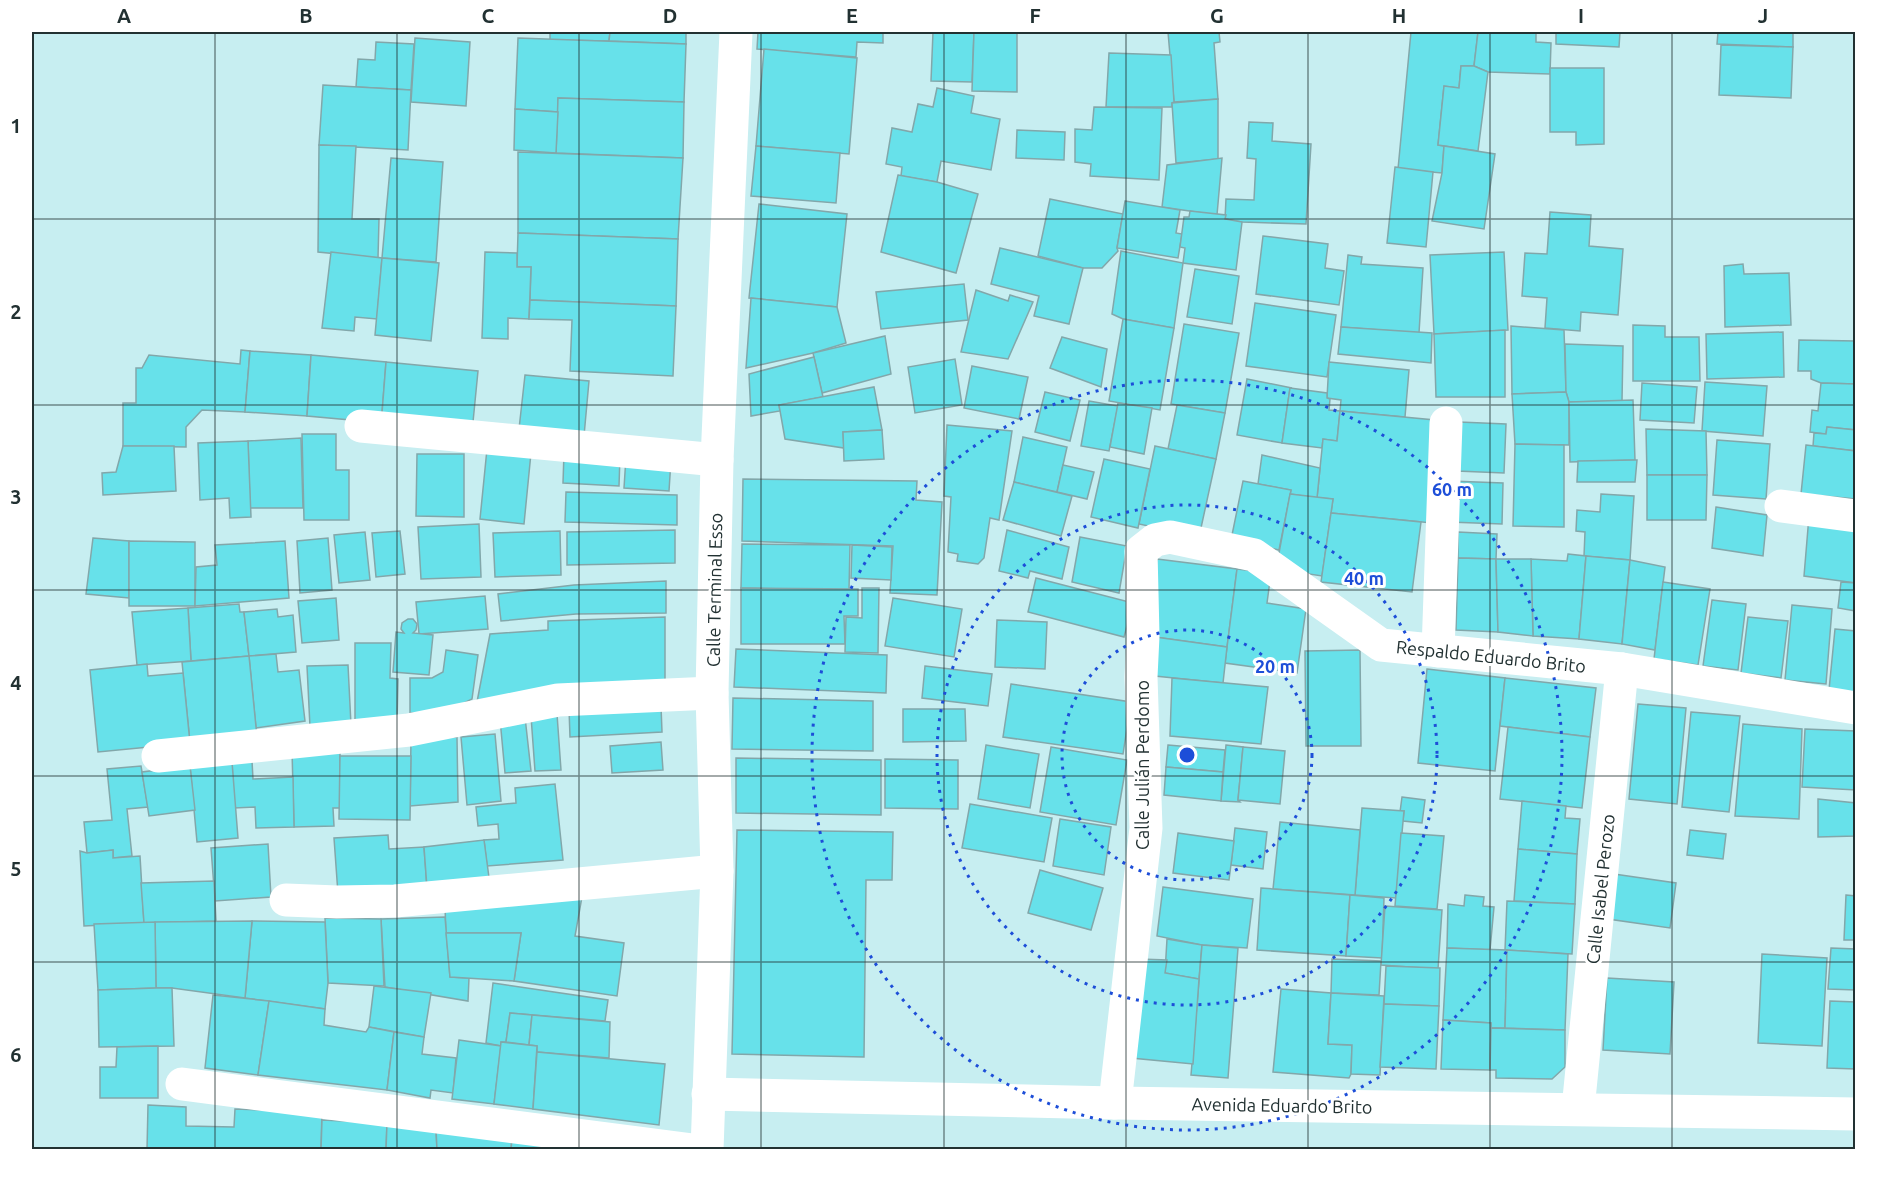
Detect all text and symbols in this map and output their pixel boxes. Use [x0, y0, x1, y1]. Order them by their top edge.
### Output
text: A [117, 4, 131, 27]
text: B [299, 4, 313, 27]
text: C [482, 4, 495, 27]
text: D [663, 4, 677, 27]
text: E [846, 4, 858, 27]
text: F [1029, 4, 1041, 27]
text: G [1210, 4, 1224, 27]
text: H [1392, 4, 1406, 27]
text: I [1578, 4, 1584, 27]
text: J [1758, 4, 1768, 27]
text: 1 [10, 114, 22, 137]
text: 2 [10, 300, 22, 323]
text: 60 m [1432, 479, 1472, 499]
text: 3 [10, 485, 22, 508]
street label: Calle Terminal Esso [703, 513, 725, 667]
text: 40 m [1344, 568, 1384, 588]
street label: Respaldo Eduardo Brito [1395, 636, 1587, 676]
text: 20 m [1255, 656, 1295, 676]
text: 4 [10, 671, 22, 694]
street label: Calle Julián Perdomo [1132, 680, 1152, 850]
centre of rings [1177, 745, 1197, 765]
street label: Calle Isabel Perozo [1582, 813, 1618, 965]
text: 5 [10, 857, 22, 880]
text: 6 [10, 1043, 22, 1066]
street label: Avenida Eduardo Brito [1191, 1093, 1373, 1117]

